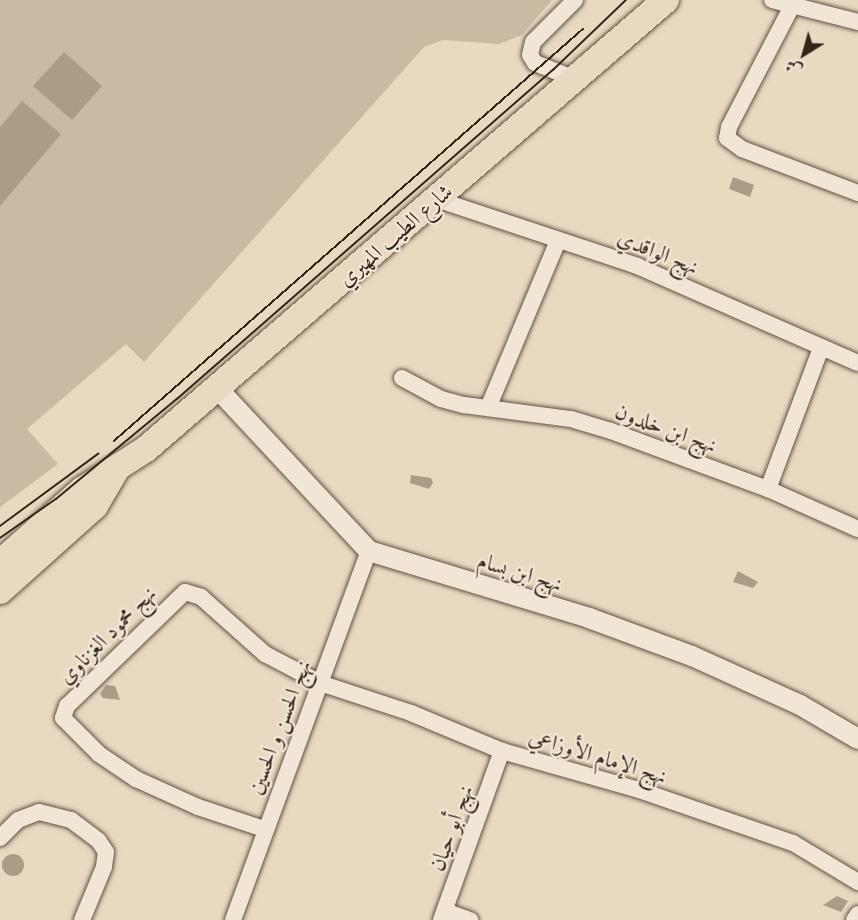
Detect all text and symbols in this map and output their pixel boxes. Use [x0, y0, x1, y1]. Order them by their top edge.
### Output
north arrow [774, 24, 834, 84]
text: ش [780, 54, 807, 83]
street label: شارع الطيب المهيري [332, 178, 458, 292]
street label: نهج الواقدي [614, 224, 702, 280]
street label: نهج ابن خلدون [612, 397, 720, 459]
street label: نهج ابن بسام [474, 547, 566, 597]
street label: نهج محمود الغزناوي [52, 580, 162, 690]
street label: نهج الحسن و الحسين [241, 656, 317, 798]
street label: نهج الإمام الأوزاعي [526, 723, 670, 789]
street label: نهج أبو حيان [423, 781, 479, 875]

